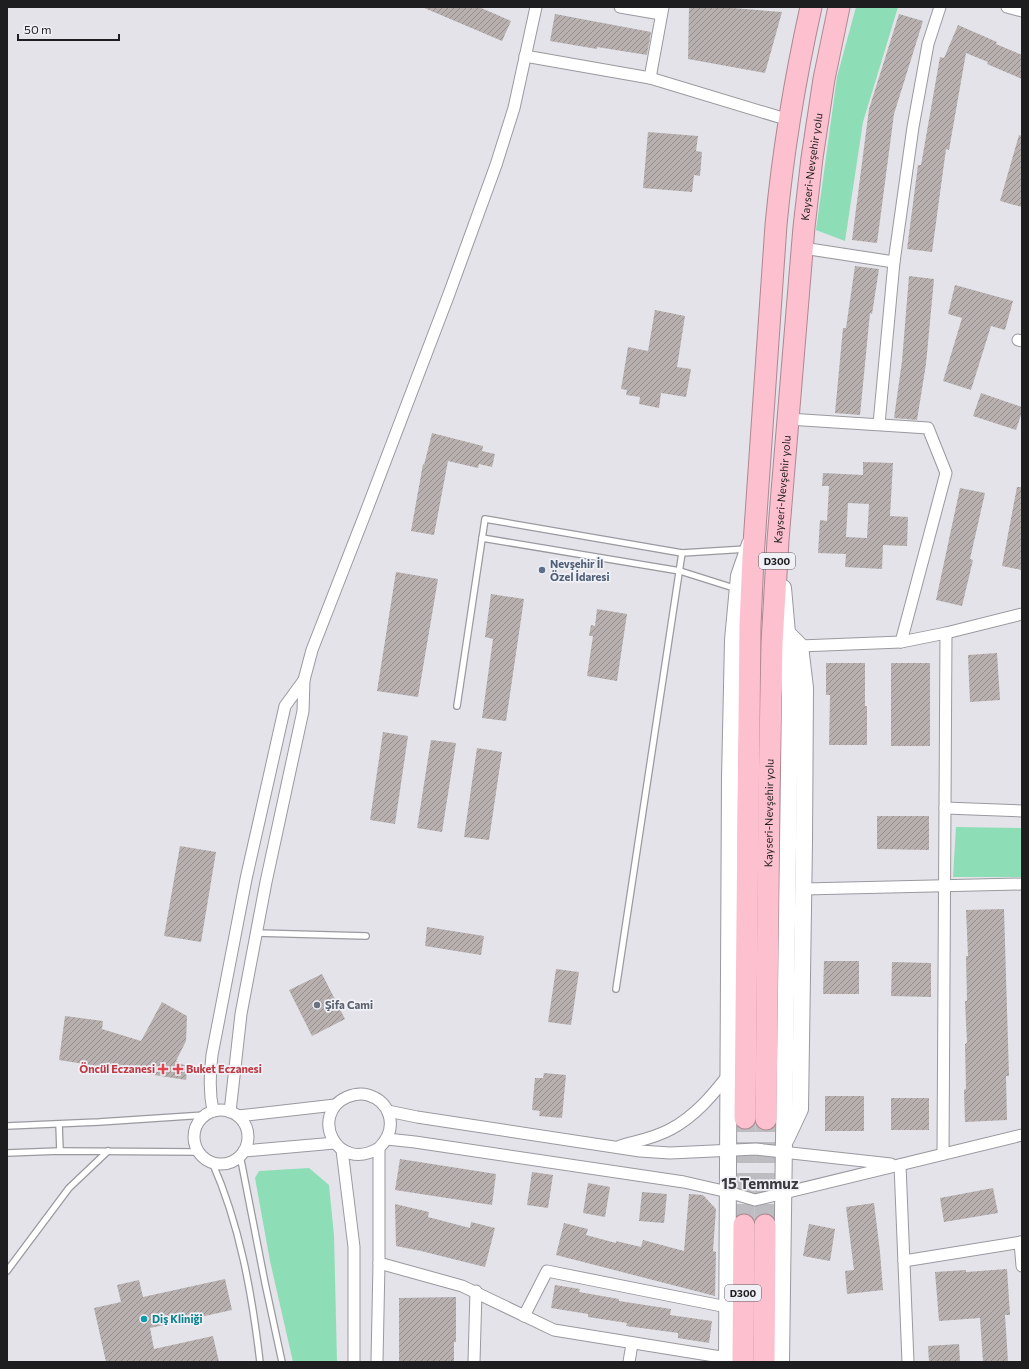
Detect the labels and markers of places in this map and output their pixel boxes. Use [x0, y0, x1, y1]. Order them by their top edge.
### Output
place label: Nevşehir İl Özel İdaresi [550, 557, 610, 583]
marker: Nevşehir İl Özel İdaresi [537, 565, 547, 575]
place label: Şifa Cami [325, 998, 373, 1011]
marker: Şifa Cami [312, 1000, 322, 1010]
place label: Öncül Eczanesi [79, 1062, 155, 1075]
place label: Buket Eczanesi [186, 1062, 262, 1075]
marker: Öncül Eczanesi [158, 1064, 168, 1074]
marker: Buket Eczanesi [173, 1064, 183, 1074]
place label: Diş Kliniği [152, 1312, 203, 1325]
marker: Diş Kliniği [139, 1314, 149, 1324]

